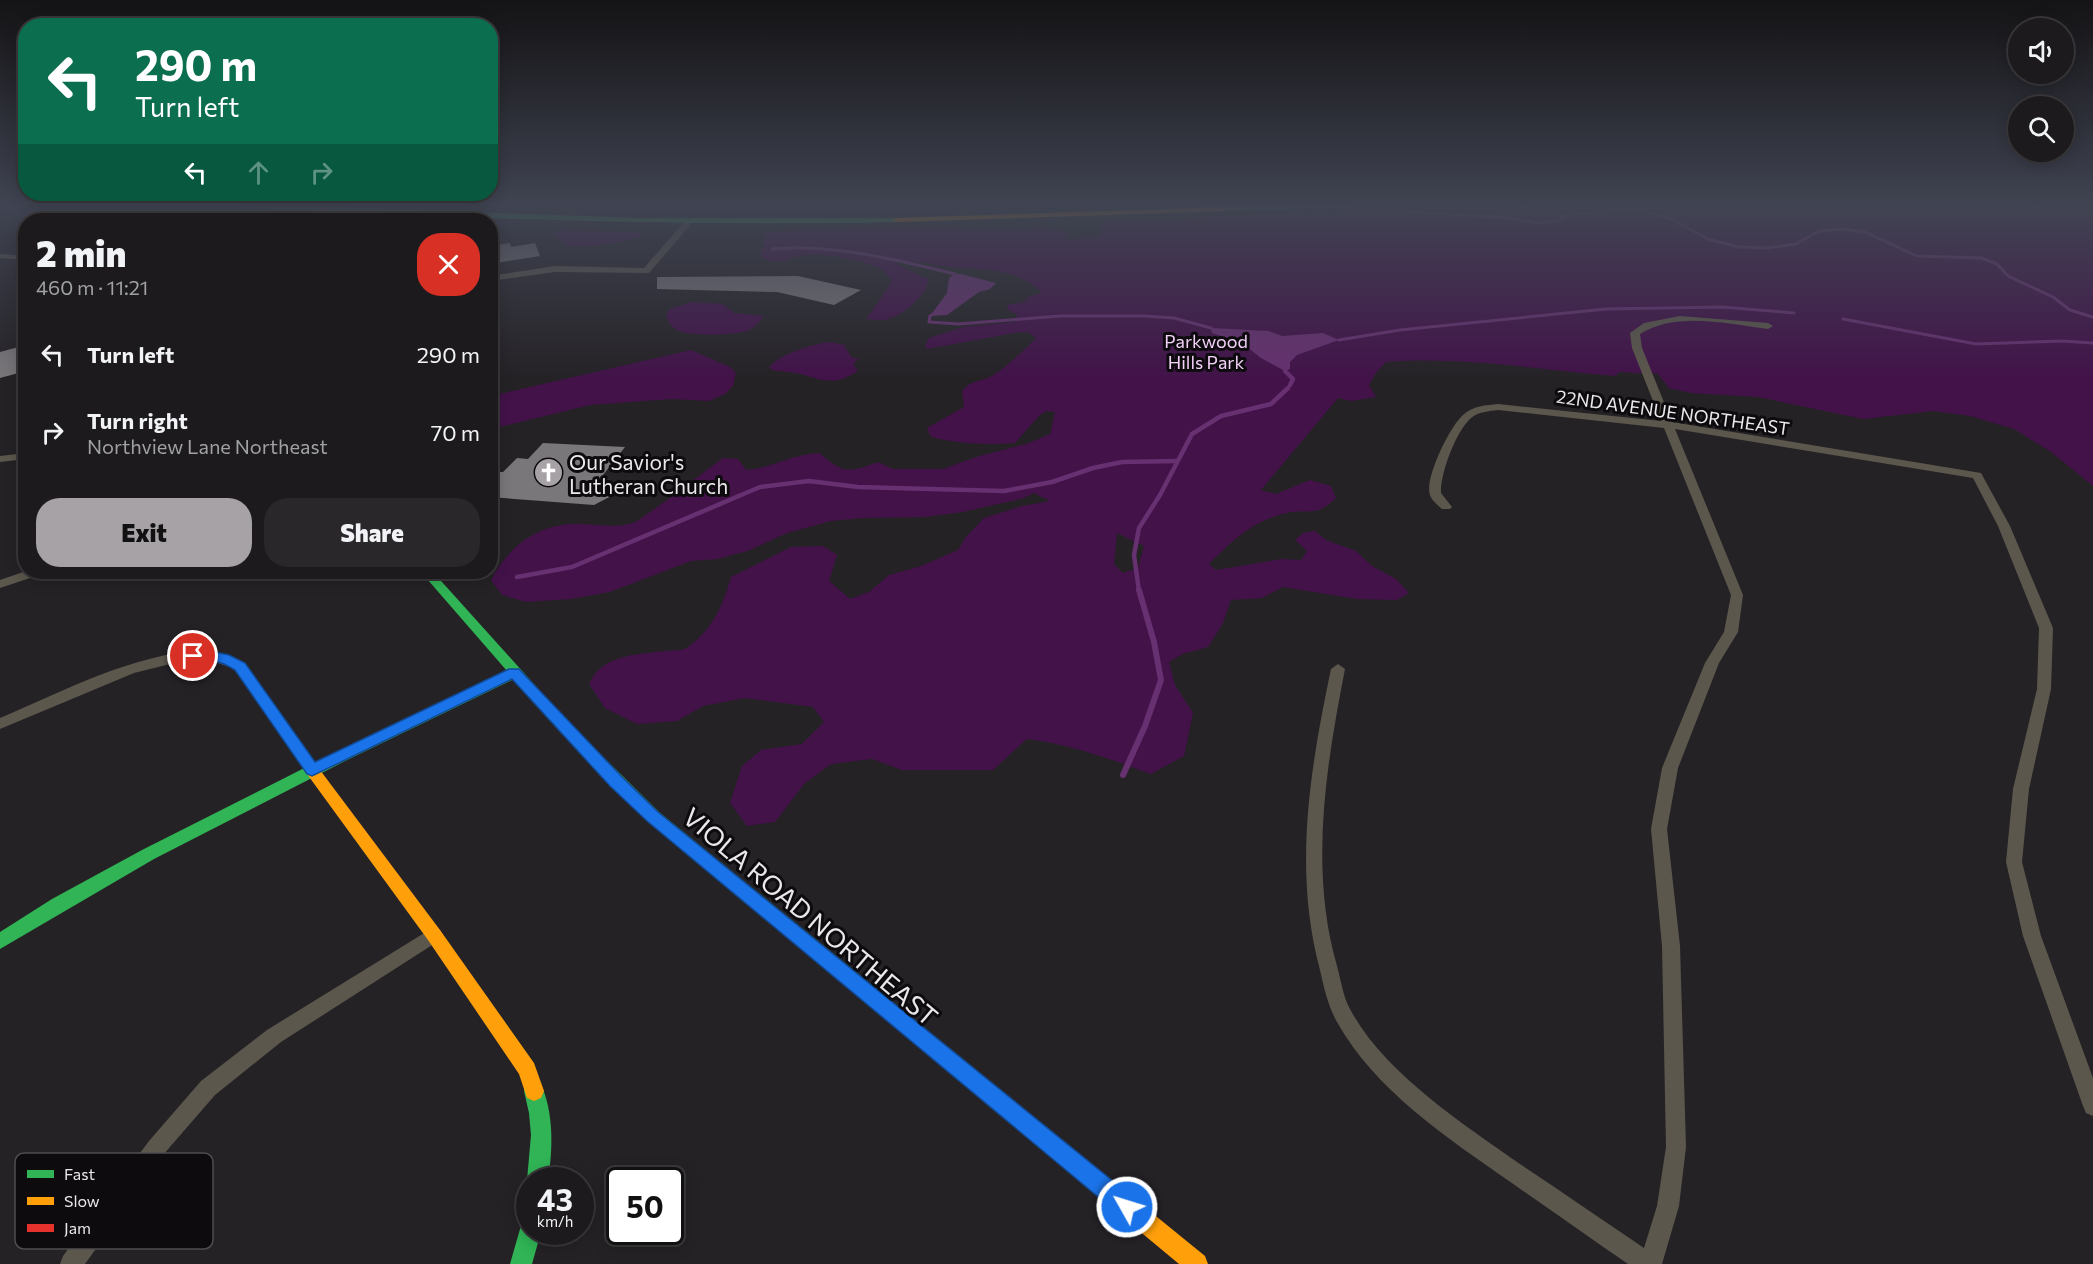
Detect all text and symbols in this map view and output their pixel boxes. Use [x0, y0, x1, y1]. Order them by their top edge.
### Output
map controls [2008, 18, 2074, 162]
button: sound [2008, 18, 2074, 84]
text: 290 m [135, 38, 257, 90]
icon: left [36, 42, 114, 120]
text: Turn left [135, 90, 239, 123]
button: search [2008, 96, 2074, 162]
icon: left [179, 156, 212, 189]
icon: ahead [242, 156, 275, 189]
icon: right [305, 156, 338, 189]
text: 2 min [36, 230, 126, 274]
button: close [417, 233, 480, 296]
text: 460 m · 11:21 [36, 275, 148, 299]
park label: Parkwood Hills Park [1164, 330, 1248, 373]
icon: left [36, 338, 69, 371]
text: Turn left [87, 341, 174, 368]
text: 290 m [417, 341, 480, 368]
street label: 22ND AVENUE NORTHEAST [1555, 385, 1791, 439]
text: Turn right [87, 407, 188, 434]
icon: right [36, 416, 69, 449]
text: 70 m [431, 419, 480, 446]
text: Northview Lane Northeast [87, 434, 328, 458]
place label: Our Savior's Lutheran Church [569, 449, 728, 498]
church icon: Our Savior's Lutheran Church [532, 457, 564, 489]
button: Exit [36, 498, 252, 567]
button: Share [264, 498, 480, 567]
pin [167, 630, 218, 681]
icon: arrive [176, 639, 209, 672]
street label: VIOLA ROAD NORTHEAST [677, 800, 945, 1032]
legend [15, 1153, 213, 1249]
text: Fast [64, 1164, 95, 1183]
speed limit sign: 50 [606, 1167, 684, 1245]
position arrow [1095, 1175, 1159, 1239]
text: 43 [537, 1180, 573, 1217]
text: Slow [64, 1191, 100, 1210]
text: km/h [537, 1212, 573, 1230]
text: Jam [64, 1218, 91, 1237]

